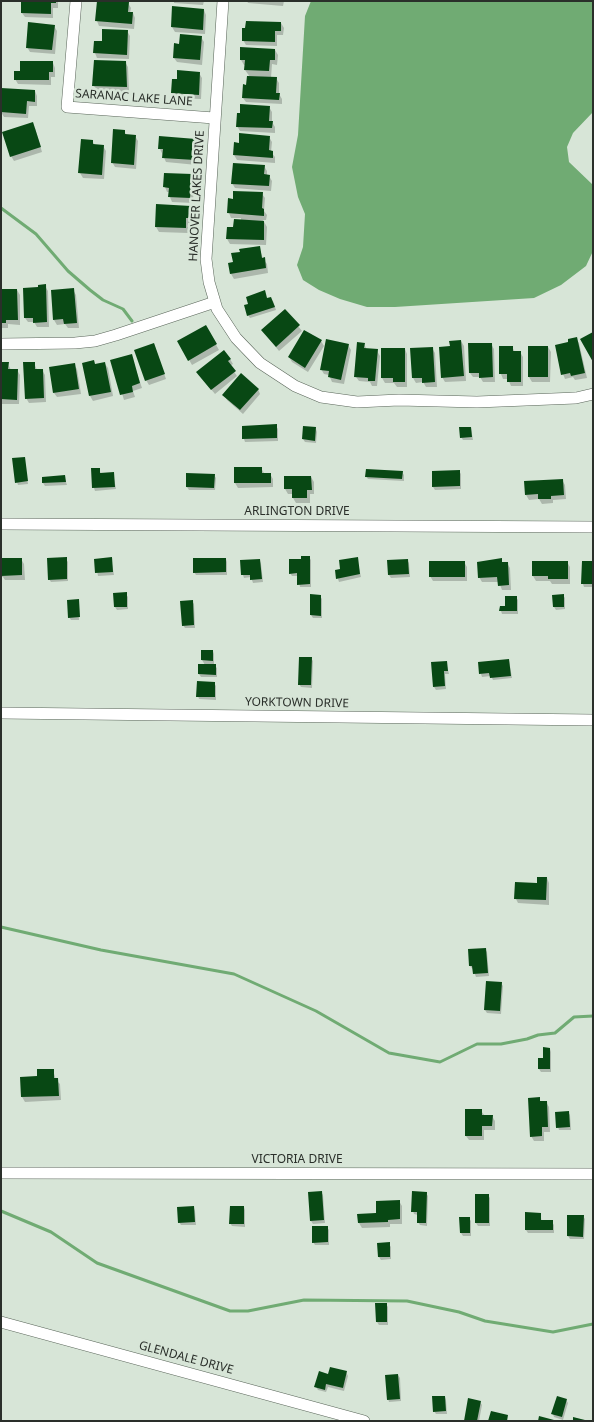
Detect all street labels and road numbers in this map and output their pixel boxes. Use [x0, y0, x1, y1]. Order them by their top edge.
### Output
street label: SARANAC LAKE LANE [75, 87, 193, 109]
street label: HANOVER LAKES DRIVE [186, 130, 208, 262]
street label: ARLINGTON DRIVE [244, 505, 350, 519]
street label: YORKTOWN DRIVE [245, 695, 349, 711]
street label: VICTORIA DRIVE [251, 1153, 343, 1167]
street label: GLENDALE DRIVE [137, 1338, 235, 1378]

